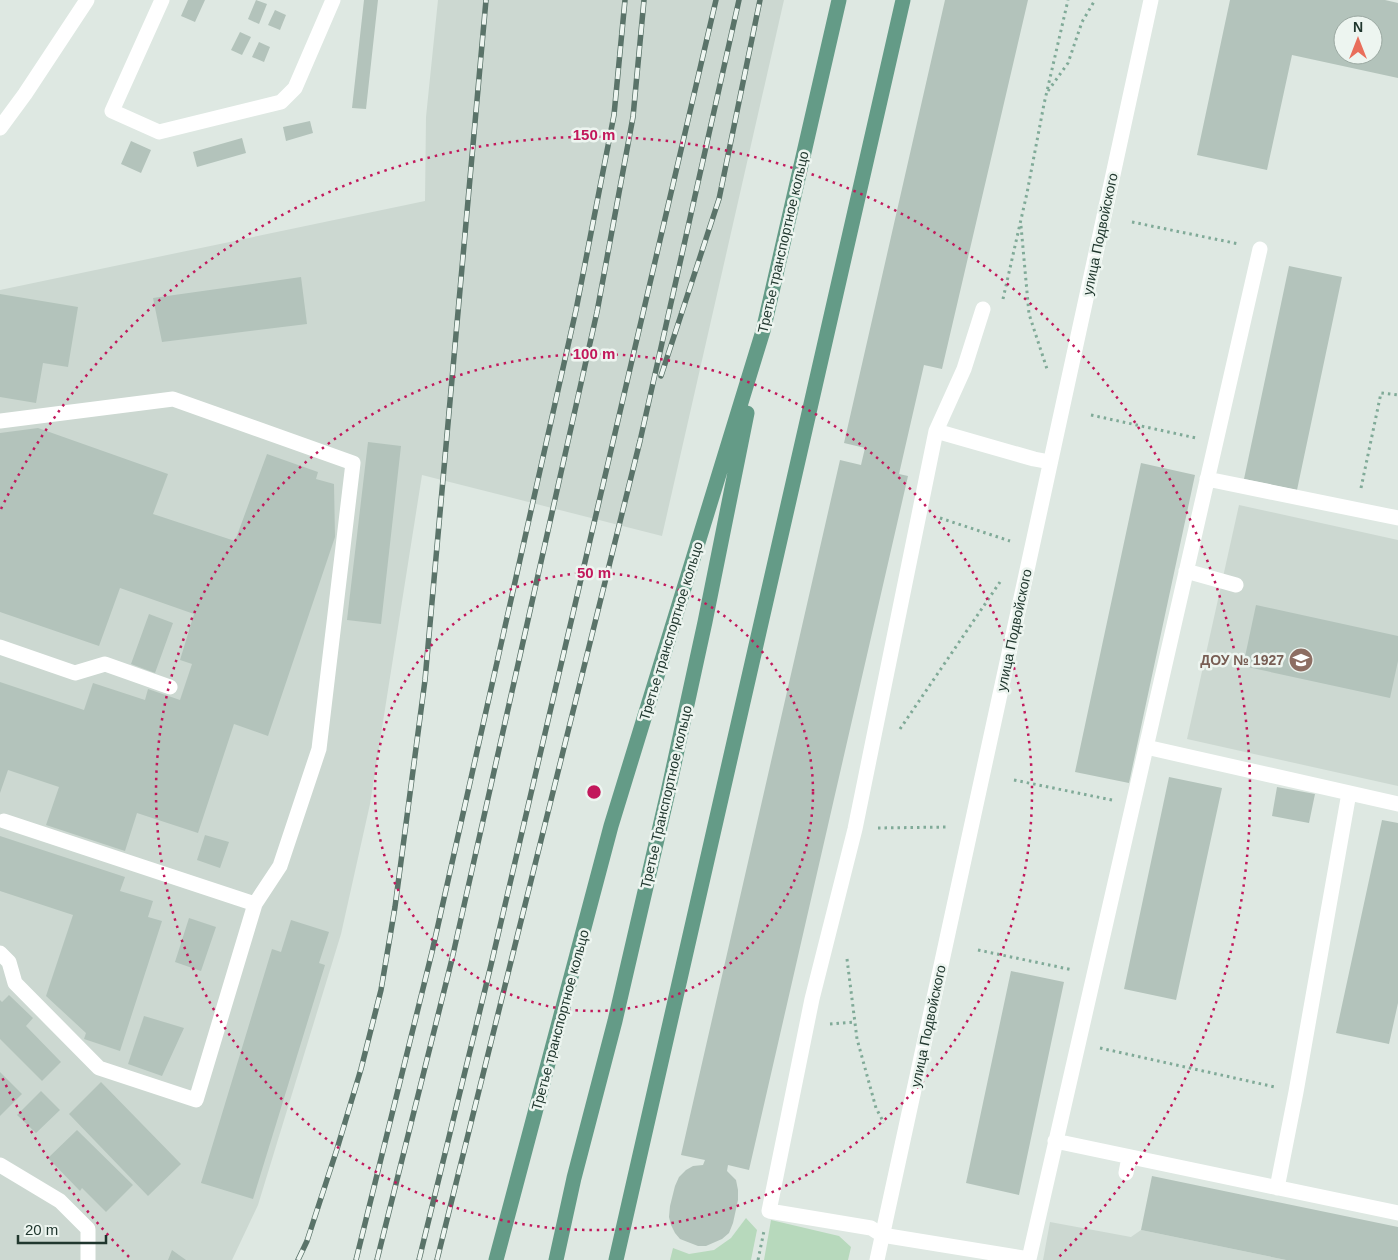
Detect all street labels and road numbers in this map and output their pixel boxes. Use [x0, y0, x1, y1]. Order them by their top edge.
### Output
street label: Третье транспортное кольцо [754, 149, 812, 335]
street label: улица Подвойского [1079, 171, 1121, 297]
street label: Третье транспортное кольцо [636, 539, 706, 722]
street label: улица Подвойского [993, 567, 1035, 693]
street label: Третье Транспортное кольцо [637, 704, 695, 890]
street label: Третье транспортное кольцо [528, 928, 592, 1112]
street label: улица Подвойского [907, 963, 949, 1089]

